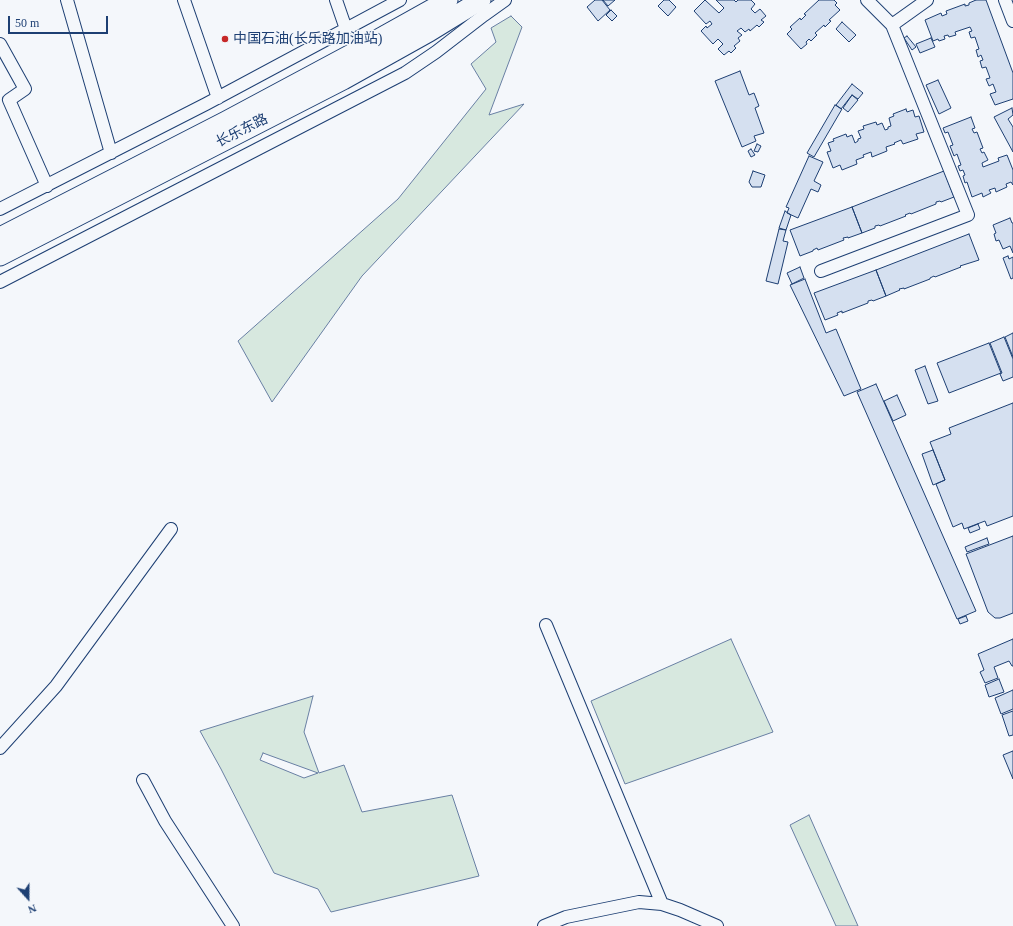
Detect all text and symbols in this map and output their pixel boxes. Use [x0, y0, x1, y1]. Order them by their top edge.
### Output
scale bar [10, 8, 110, 34]
text: 50 m [15, 16, 39, 30]
place label: 中国石油(长乐路加油站) [233, 31, 382, 47]
marker: 中国石油(长乐路加油站) [220, 34, 230, 44]
street label: 长乐东路 [213, 111, 271, 151]
north arrow [8, 878, 48, 918]
text: N [26, 902, 38, 916]

